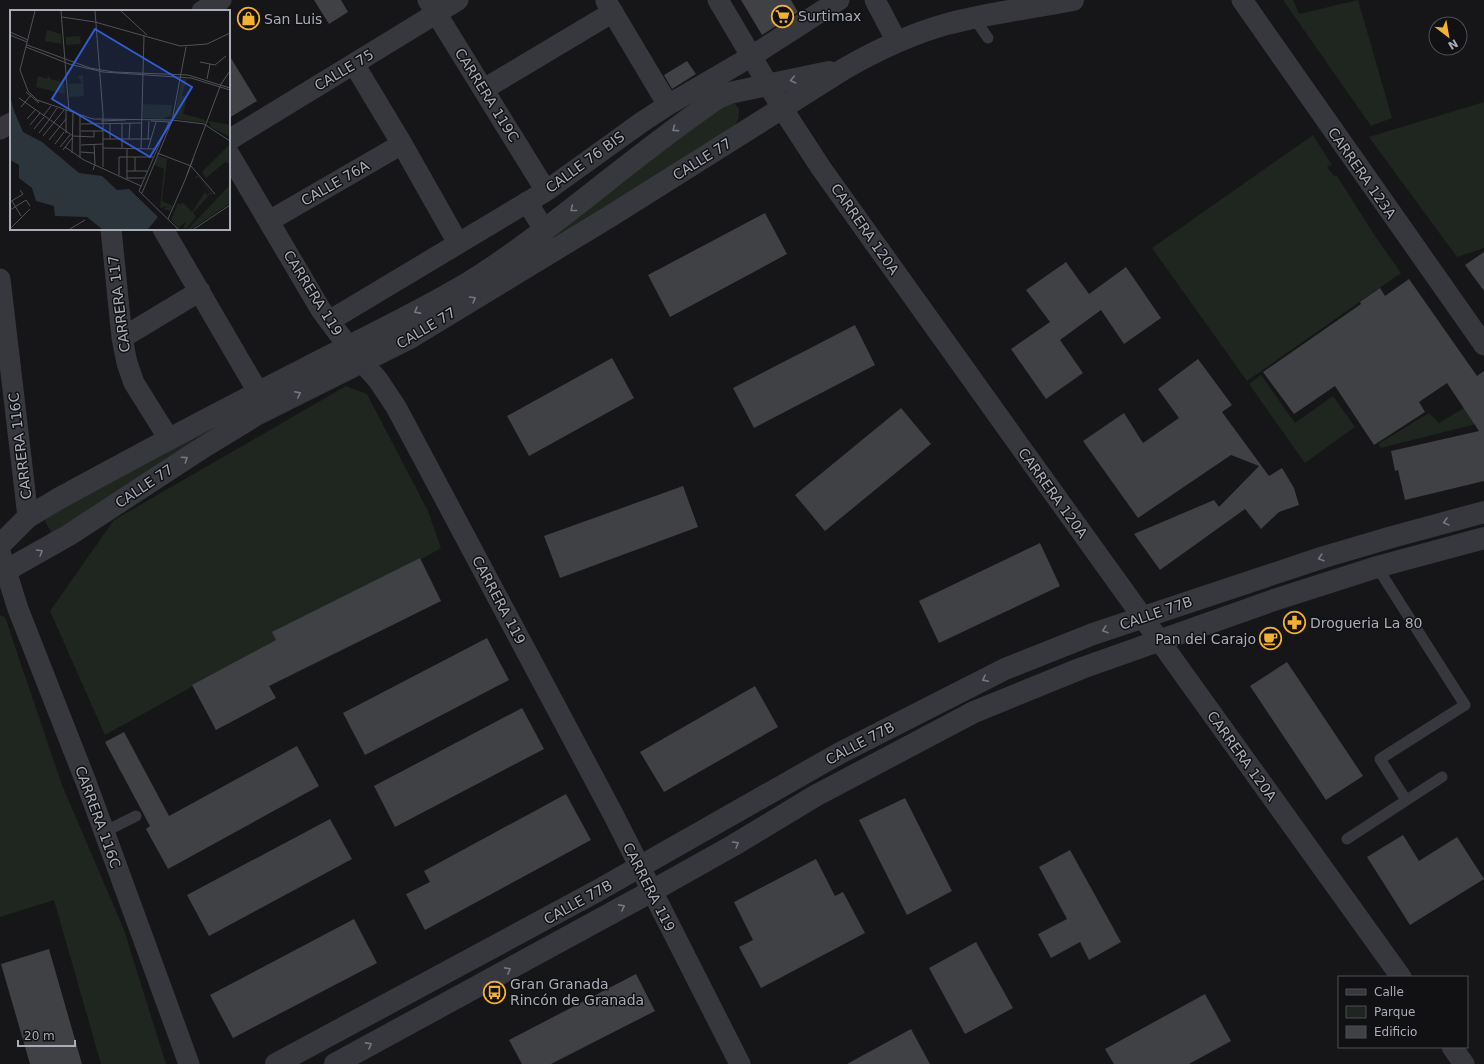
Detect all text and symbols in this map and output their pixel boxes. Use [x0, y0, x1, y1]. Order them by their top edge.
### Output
supermarket icon: Surtimax [769, 3, 795, 29]
shop icon: San Luis [236, 6, 262, 32]
place label: Surtimax [798, 8, 861, 24]
inset map [10, 10, 230, 230]
place label: San Luis [264, 11, 322, 27]
north arrow [1428, 16, 1468, 56]
text: N [1446, 36, 1460, 52]
street label: CARRERA 119C [452, 45, 522, 145]
street label: CALLE 75 [312, 46, 376, 94]
one-way arrow [789, 75, 796, 83]
one-way arrow [672, 124, 679, 131]
street label: CARRERA 123A [1325, 125, 1400, 222]
street label: CALLE 76 BIS [543, 128, 627, 196]
street label: CALLE 77 [670, 135, 734, 183]
street label: CALLE 76A [298, 157, 372, 209]
street label: CARRERA 120A [828, 181, 903, 278]
one-way arrow [570, 204, 577, 211]
street label: CARRERA 119 [280, 247, 346, 339]
street label: CARRERA 117 [105, 255, 133, 353]
one-way arrow [469, 297, 476, 304]
street label: CALLE 77 [394, 304, 458, 352]
one-way arrow [414, 306, 422, 313]
one-way arrow [293, 391, 301, 399]
street label: CARRERA 116C [5, 392, 34, 500]
street label: CARRERA 120A [1015, 445, 1091, 541]
one-way arrow [181, 456, 188, 464]
street label: CALLE 77 [112, 461, 176, 511]
one-way arrow [1443, 517, 1450, 526]
one-way arrow [36, 549, 43, 556]
street label: CARRERA 119 [469, 553, 529, 647]
one-way arrow [1318, 553, 1325, 562]
street label: CALLE 77B [1118, 593, 1194, 633]
pharmacy icon: Drogueria La 80 [1282, 610, 1308, 636]
place label: Drogueria La 80 [1310, 615, 1423, 631]
one-way arrow [1102, 625, 1109, 634]
cafe icon: Pan del Carajo [1258, 626, 1284, 652]
place label: Pan del Carajo [1155, 631, 1256, 647]
one-way arrow [982, 674, 989, 682]
street label: CARRERA 120A [1204, 708, 1280, 804]
street label: CALLE 77B [823, 718, 897, 768]
street label: CARRERA 116C [72, 764, 124, 870]
street label: CARRERA 119 [620, 840, 678, 934]
one-way arrow [732, 841, 739, 848]
street label: CALLE 77B [541, 877, 615, 927]
one-way arrow [618, 905, 625, 912]
one-way arrow [504, 967, 511, 974]
place label: Gran Granada Rincón de Granada [510, 976, 644, 1008]
legend [1338, 976, 1468, 1048]
bus stop icon: Gran Granada Rincón de Granada [481, 979, 507, 1005]
text: Calle [1374, 985, 1404, 999]
text: Parque [1374, 1005, 1415, 1019]
scale bar [18, 1022, 75, 1048]
text: Edificio [1374, 1025, 1417, 1039]
text: 20 m [24, 1029, 55, 1043]
one-way arrow [365, 1043, 373, 1050]

